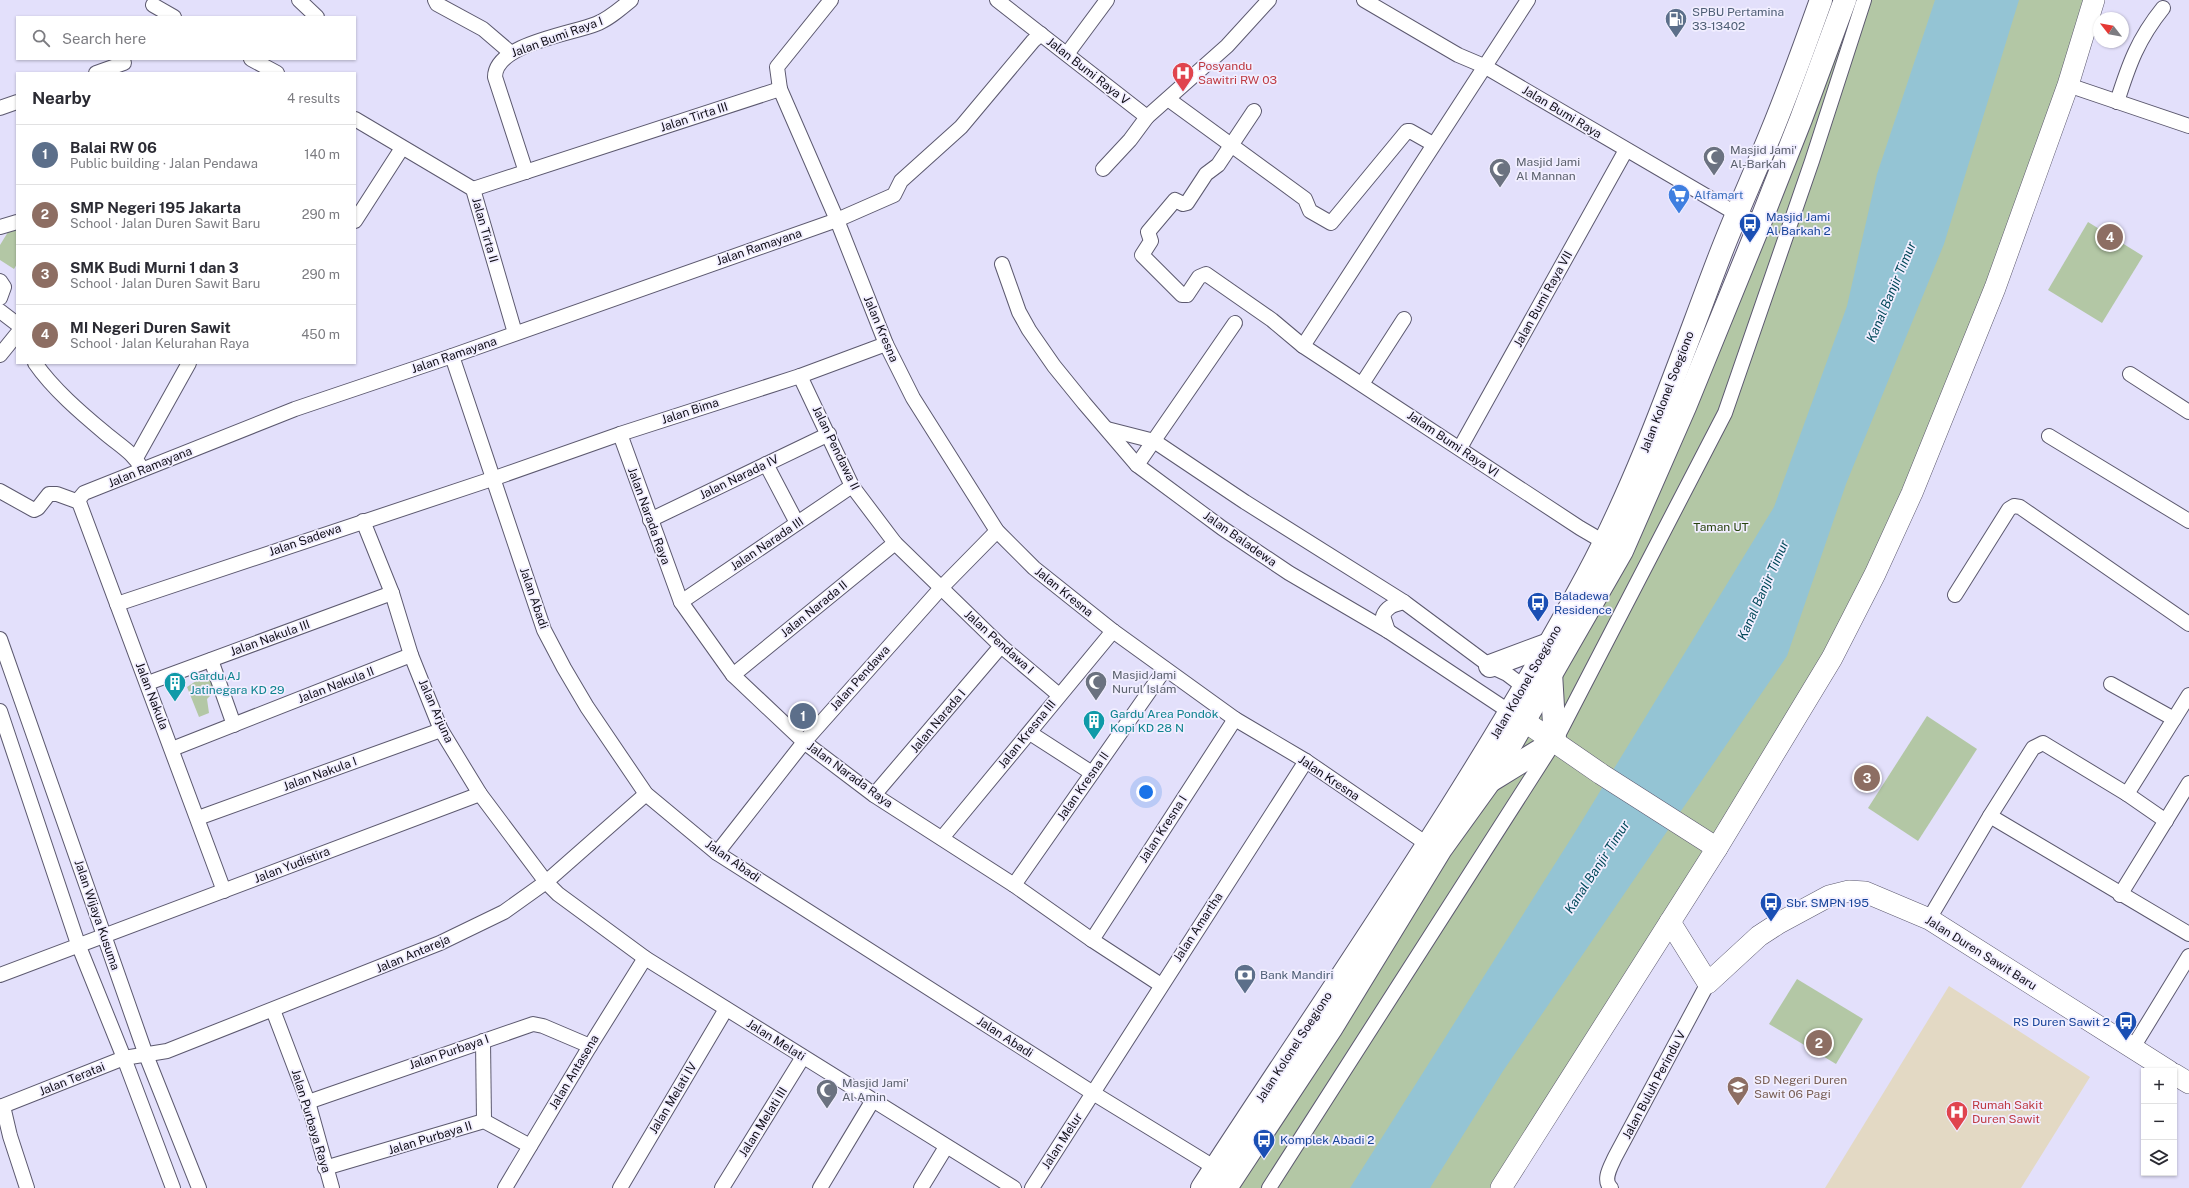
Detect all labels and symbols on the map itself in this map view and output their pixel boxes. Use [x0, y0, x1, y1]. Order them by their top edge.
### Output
place label: SPBU Pertamina 33-13402 [1692, 5, 1784, 33]
fuel station icon: SPBU Pertamina 33-13402 [1663, 6, 1689, 39]
north arrow [2093, 12, 2129, 48]
street label: Jalan Bumi Raya I [509, 14, 605, 60]
street label: Jalan Bumi Raya V [1044, 34, 1132, 108]
place label: Posyandu Sawitri RW 03 [1198, 59, 1277, 87]
hospital icon: Posyandu Sawitri RW 03 [1170, 60, 1196, 93]
street label: Jalan Bumi Raya [1520, 83, 1604, 141]
street label: Jalan Tirta III [658, 99, 730, 135]
place label: Masjid Jami' Al-Barkah [1730, 143, 1797, 171]
mosque icon: Masjid Jami' Al-Barkah [1701, 144, 1727, 177]
place label: Masjid Jami Al Mannan [1516, 155, 1580, 183]
mosque icon: Masjid Jami Al Mannan [1487, 156, 1513, 189]
supermarket icon: Alfamart [1666, 182, 1692, 215]
place label: Alfamart [1694, 188, 1744, 202]
street label: Jalan Tirta II [469, 196, 501, 264]
place label: Masjid Jami Al Barkah 2 [1766, 210, 1831, 238]
bus stop icon: Masjid Jami Al Barkah 2 [1737, 211, 1763, 244]
pin: 4 [2097, 222, 2123, 252]
street label: Jalan Ramayana [715, 226, 803, 268]
water label: Kanal Banjir Timur [1863, 239, 1919, 344]
street label: Jalan Bumi Raya VII [1511, 249, 1575, 349]
street label: Jalan Kresna [861, 294, 901, 364]
street label: Jalan Kolonel Soegiono [1637, 329, 1697, 455]
street label: Jalan Ramayana [410, 334, 498, 376]
street label: Jalan Bima [660, 395, 720, 427]
street label: Jalan Pendawa II [810, 404, 862, 492]
street label: Jalam Bumi Raya VI [1404, 408, 1502, 480]
street label: Jalan Ramayana [106, 444, 194, 490]
street label: Jalan Narada IV [697, 452, 781, 502]
street label: Jalan Narada Raya [625, 466, 673, 566]
street label: Jalan Baladewa [1201, 509, 1279, 569]
street label: Jalan Narada III [728, 514, 806, 574]
park label: Taman UT [1693, 520, 1749, 534]
street label: Jalan Sadewa [267, 521, 343, 559]
water label: Kanal Banjir Timur [1734, 538, 1792, 642]
street label: Jalan Kresna [1032, 564, 1096, 620]
street label: Jalan Abadi [517, 566, 551, 630]
street label: Jalan Narada II [778, 578, 850, 640]
place label: Baladewa Residence [1554, 589, 1612, 617]
bus stop icon: Baladewa Residence [1525, 590, 1551, 623]
street label: Jalan Pendawa I [961, 607, 1037, 677]
street label: Jalan Nakula III [228, 617, 312, 659]
street label: Jalan Kolonel Soegiono [1488, 623, 1564, 741]
street label: Jalan Pendawa [827, 643, 893, 713]
street label: Jalan Nakula [133, 660, 171, 732]
street label: Jalan Nakula II [296, 664, 376, 706]
place label: Masjid Jami Nurul Islam [1112, 668, 1176, 696]
place label: Gardu AJ Jatinegara KD 29 [190, 669, 284, 697]
mosque icon: Masjid Jami Nurul Islam [1083, 669, 1109, 702]
building icon: Gardu AJ Jatinegara KD 29 [162, 670, 188, 703]
street label: Jalan Arjuna [416, 677, 456, 745]
street label: Jalan Narada I [907, 687, 969, 755]
street label: Jalan Kresna III [995, 697, 1059, 771]
pin: 1 [790, 701, 816, 731]
place label: Gardu Area Pondok Kopi KD 28 N [1110, 707, 1219, 735]
building icon: Gardu Area Pondok Kopi KD 28 N [1081, 708, 1107, 741]
street label: Jalan Narada Raya [805, 739, 895, 811]
street label: Jalan Kresna II [1054, 749, 1112, 823]
street label: Jalan Kresna [1296, 752, 1362, 804]
street label: Jalan Nakula I [281, 754, 359, 794]
pin: 3 [1854, 763, 1880, 793]
your location [1136, 782, 1156, 802]
street label: Jalan Kresna I [1136, 793, 1190, 865]
water label: Kanal Banjir Timur [1561, 818, 1633, 916]
street label: Jalan Abadi [703, 837, 763, 885]
street label: Jalan Yudistira [252, 844, 332, 886]
street label: Jalan Wijaya Kusuma [72, 858, 122, 972]
street label: Jalan Amartha [1170, 890, 1226, 964]
bus stop icon: Sbr. SMPN 195 [1758, 890, 1784, 923]
place label: Sbr. SMPN 195 [1786, 896, 1869, 910]
street label: Jalan Duren Sawit Baru [1923, 913, 2039, 993]
street label: Jalan Antareja [374, 932, 452, 976]
bank icon: Bank Mandiri [1232, 962, 1258, 995]
place label: Bank Mandiri [1260, 968, 1333, 982]
street label: Jalan Kolonel Soegiono [1253, 989, 1335, 1105]
bus stop icon: RS Duren Sawit 2 [2113, 1009, 2139, 1042]
street label: Jalan Abadi [974, 1014, 1036, 1060]
place label: RS Duren Sawit 2 [2013, 1015, 2110, 1029]
street label: Jalan Melati [744, 1016, 808, 1064]
street label: Jalan Buluh Perindu V [1620, 1028, 1688, 1142]
pin: 2 [1806, 1028, 1832, 1058]
street label: Jalan Purbaya I [407, 1032, 491, 1072]
street label: Jalan Antasena [546, 1032, 602, 1112]
street label: Jalan Teratai [37, 1059, 107, 1099]
street label: Jalan Melati IV [646, 1060, 700, 1136]
street label: Jalan Purbaya Raya [289, 1068, 333, 1174]
place label: SD Negeri Duren Sawit 06 Pagi [1754, 1073, 1847, 1101]
school or university icon: SD Negeri Duren Sawit 06 Pagi [1725, 1074, 1751, 1107]
place label: Masjid Jami' Al Amin [842, 1076, 909, 1104]
mosque icon: Masjid Jami' Al Amin [814, 1077, 840, 1110]
street label: Jalan Melati III [736, 1085, 790, 1159]
place label: Rumah Sakit Duren Sawit [1972, 1098, 2043, 1126]
hospital icon: Rumah Sakit Duren Sawit [1944, 1099, 1970, 1132]
street label: Jalan Melur [1039, 1110, 1085, 1172]
street label: Jalan Purbaya II [386, 1119, 474, 1157]
bus stop icon: Komplek Abadi 2 [1251, 1127, 1277, 1160]
place label: Komplek Abadi 2 [1280, 1133, 1374, 1147]

